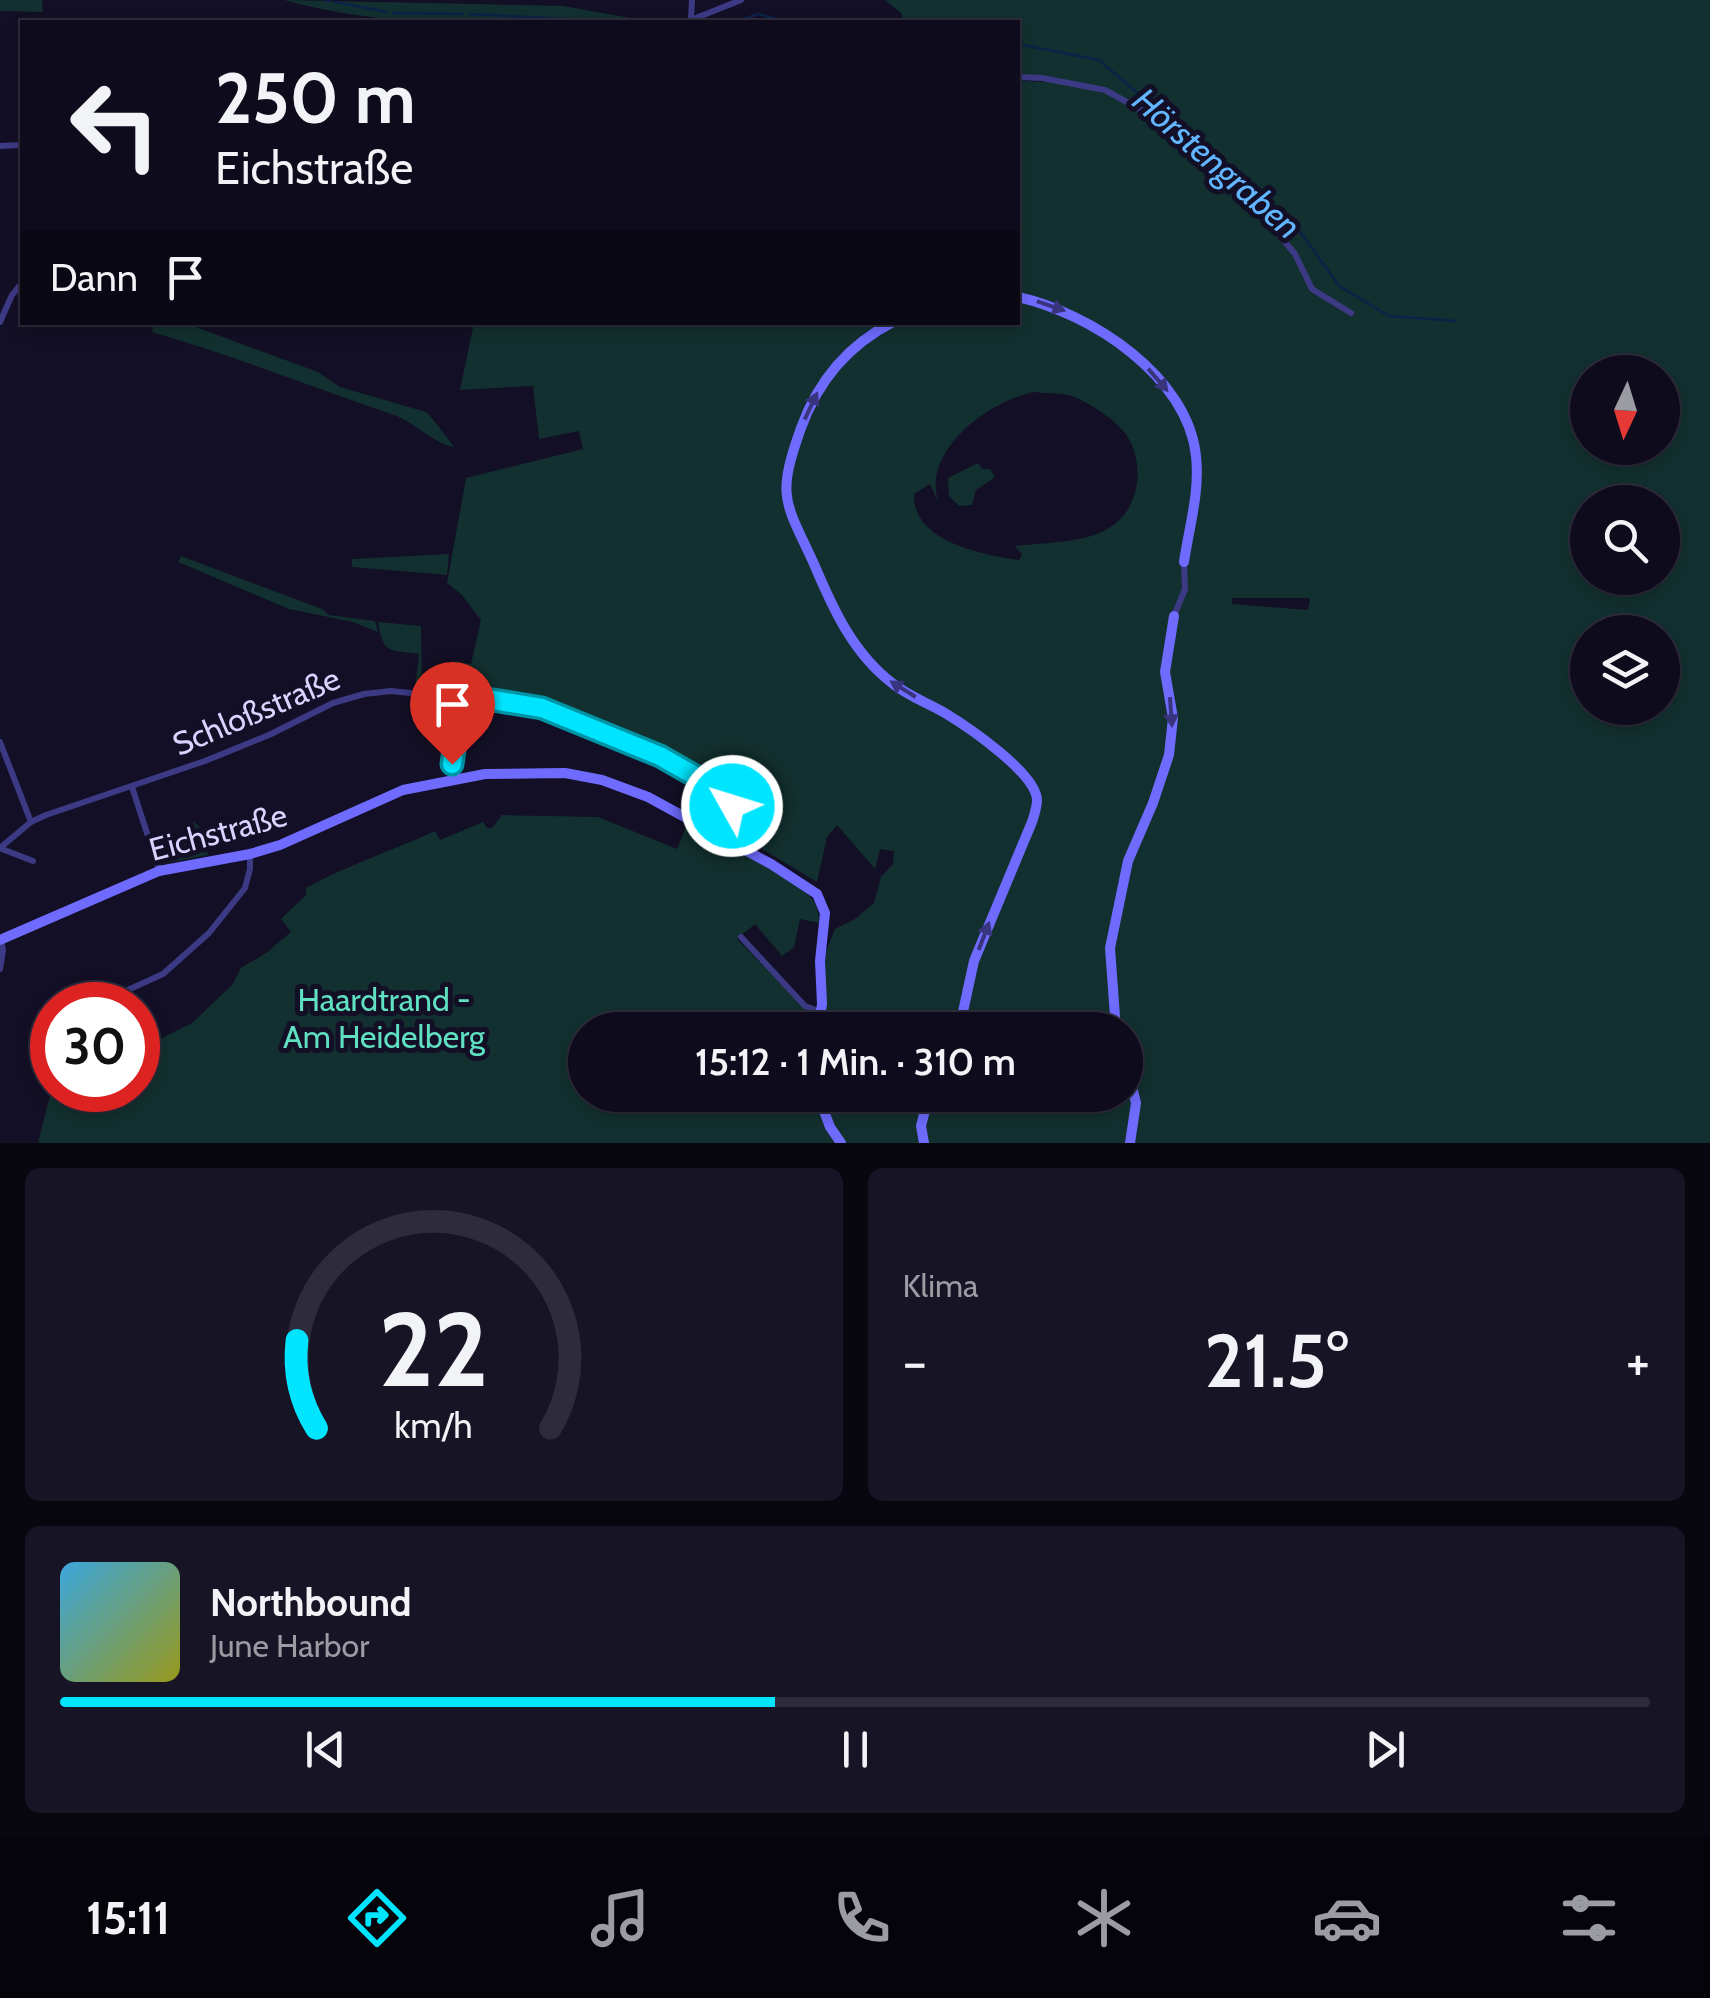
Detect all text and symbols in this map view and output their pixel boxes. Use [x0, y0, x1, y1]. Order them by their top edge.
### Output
text: 250 m [215, 55, 416, 141]
icon: left [50, 60, 180, 190]
water label: Hörstengraben [1124, 78, 1310, 248]
text: Eichstraße [215, 141, 413, 195]
icon: arrive [158, 250, 213, 305]
text: Dann [50, 254, 138, 301]
one-way arrow [1036, 300, 1066, 315]
north arrow [1570, 355, 1680, 465]
map controls [1570, 355, 1680, 725]
one-way arrow [1147, 367, 1169, 392]
one-way arrow [803, 391, 819, 421]
button: search [1570, 485, 1680, 595]
button: layers [1570, 615, 1680, 725]
street label: Schloßstraße [167, 658, 345, 764]
pin [410, 662, 495, 765]
icon: arrive [425, 677, 480, 732]
one-way arrow [889, 680, 917, 698]
one-way arrow [1163, 696, 1179, 728]
position arrow [680, 754, 784, 858]
street label: Eichstraße [145, 795, 291, 869]
one-way arrow [977, 921, 992, 951]
park label: Haardtrand - Am Heidelberg [283, 980, 486, 1056]
speed limit sign: 30 [30, 982, 160, 1112]
text: 15:12 · 1 Min. · 310 m [695, 1038, 1016, 1085]
text: Klima [903, 1266, 978, 1305]
text: 22 [379, 1286, 489, 1412]
text: 21.5° [1204, 1315, 1348, 1406]
text: − [903, 1328, 927, 1395]
text: + [1626, 1328, 1650, 1395]
text: km/h [395, 1404, 473, 1447]
text: Northbound [210, 1579, 412, 1626]
text: June Harbor [210, 1626, 369, 1665]
icon: previous [298, 1722, 353, 1777]
icon: pause [828, 1722, 883, 1777]
icon: next [1358, 1722, 1413, 1777]
icon: directions [342, 1883, 412, 1953]
icon: music [585, 1883, 655, 1953]
icon: phone [827, 1883, 897, 1953]
icon: climate [1069, 1883, 1139, 1953]
icon: car [1312, 1883, 1382, 1953]
icon: filters [1554, 1883, 1624, 1953]
text: 15:11 [86, 1891, 170, 1945]

